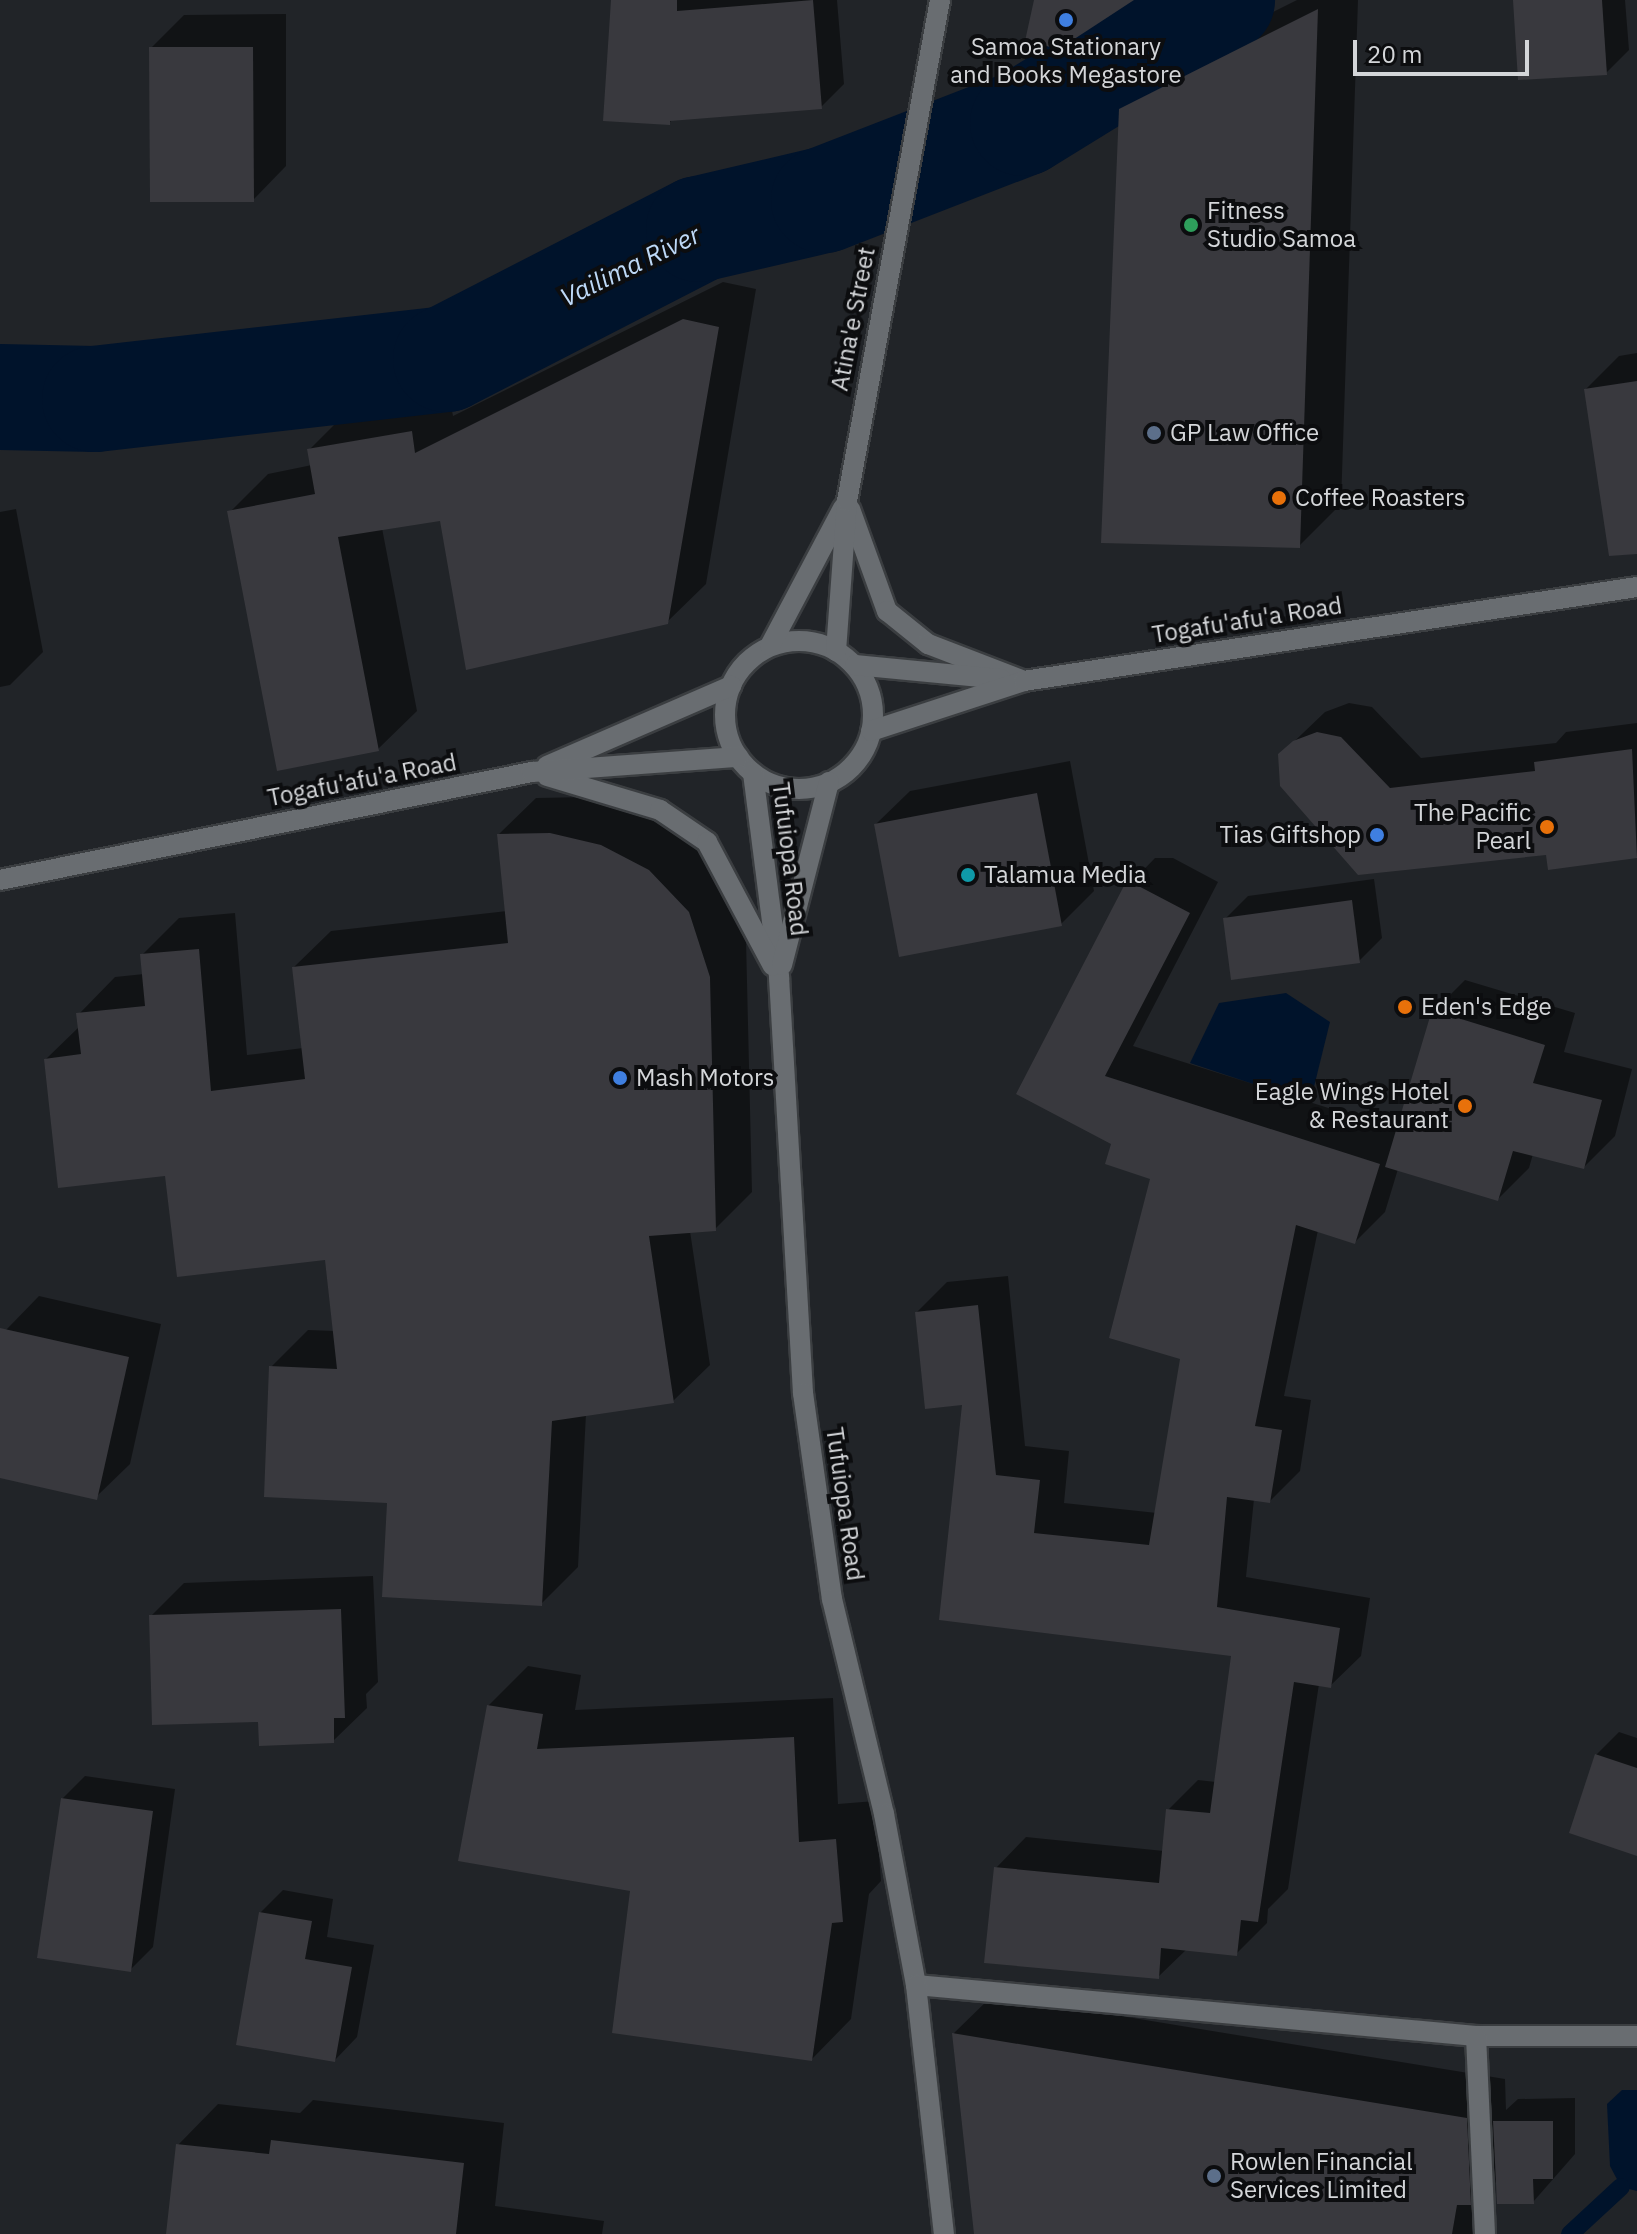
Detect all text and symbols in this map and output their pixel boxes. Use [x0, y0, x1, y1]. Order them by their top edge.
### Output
marker: Samoa Stationary and Books Megastore [1057, 11, 1075, 29]
scale bar [1357, 24, 1533, 74]
place label: Samoa Stationary and Books Megastore [950, 33, 1182, 89]
text: 20 m [1367, 38, 1422, 70]
place label: Fitness Studio Samoa [1207, 197, 1356, 253]
marker: Fitness Studio Samoa [1182, 216, 1200, 234]
water label: Vailima River [555, 219, 705, 313]
street label: Atina'e Street [825, 245, 881, 393]
place label: GP Law Office [1170, 419, 1319, 447]
marker: GP Law Office [1145, 424, 1163, 442]
place label: Coffee Roasters [1295, 484, 1465, 512]
marker: Coffee Roasters [1270, 489, 1288, 507]
street label: Togafu'afu'a Road [1150, 591, 1344, 649]
street label: Togafu'afu'a Road [265, 748, 459, 812]
street label: Tufuiopa Road [766, 781, 814, 937]
place label: The Pacific Pearl [1414, 799, 1531, 855]
marker: The Pacific Pearl [1538, 818, 1556, 836]
place label: Tias Giftshop [1220, 821, 1361, 849]
marker: Tias Giftshop [1368, 826, 1386, 844]
place label: Talamua Media [984, 861, 1147, 889]
marker: Talamua Media [959, 866, 977, 884]
place label: Eden's Edge [1421, 993, 1552, 1021]
marker: Eden's Edge [1396, 998, 1414, 1016]
place label: Mash Motors [636, 1064, 774, 1092]
marker: Mash Motors [611, 1069, 629, 1087]
place label: Eagle Wings Hotel & Restaurant [1255, 1078, 1449, 1134]
marker: Eagle Wings Hotel & Restaurant [1456, 1097, 1474, 1115]
street label: Tufuiopa Road [820, 1425, 870, 1583]
place label: Rowlen Financial Services Limited [1230, 2148, 1413, 2204]
marker: Rowlen Financial Services Limited [1205, 2167, 1223, 2185]

